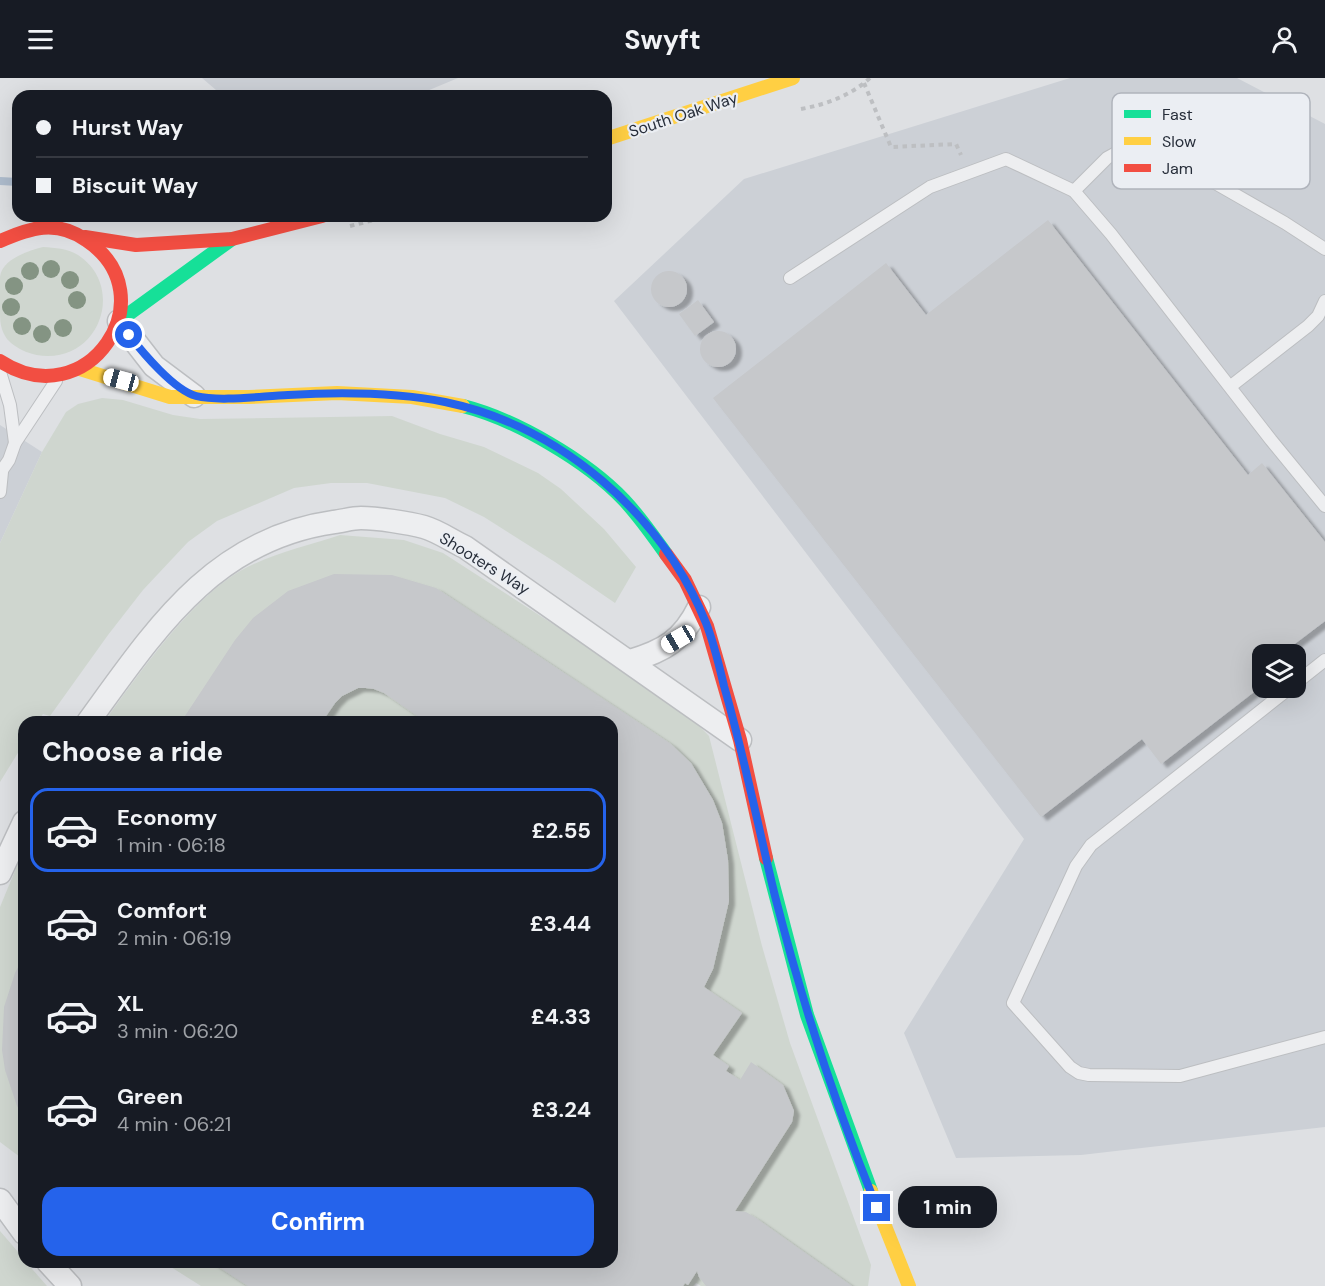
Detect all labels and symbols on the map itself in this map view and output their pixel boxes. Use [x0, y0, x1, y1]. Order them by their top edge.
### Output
street label: South Oak Way [626, 87, 740, 142]
legend [1112, 93, 1310, 189]
text: Fast [1162, 104, 1193, 125]
text: Slow [1162, 131, 1196, 152]
text: Jam [1162, 158, 1193, 179]
route start [115, 321, 142, 348]
car [101, 367, 141, 393]
street label: Shooters Way [436, 527, 534, 600]
car [658, 622, 698, 656]
callout: 1 min [898, 1187, 997, 1229]
route end [863, 1194, 890, 1221]

